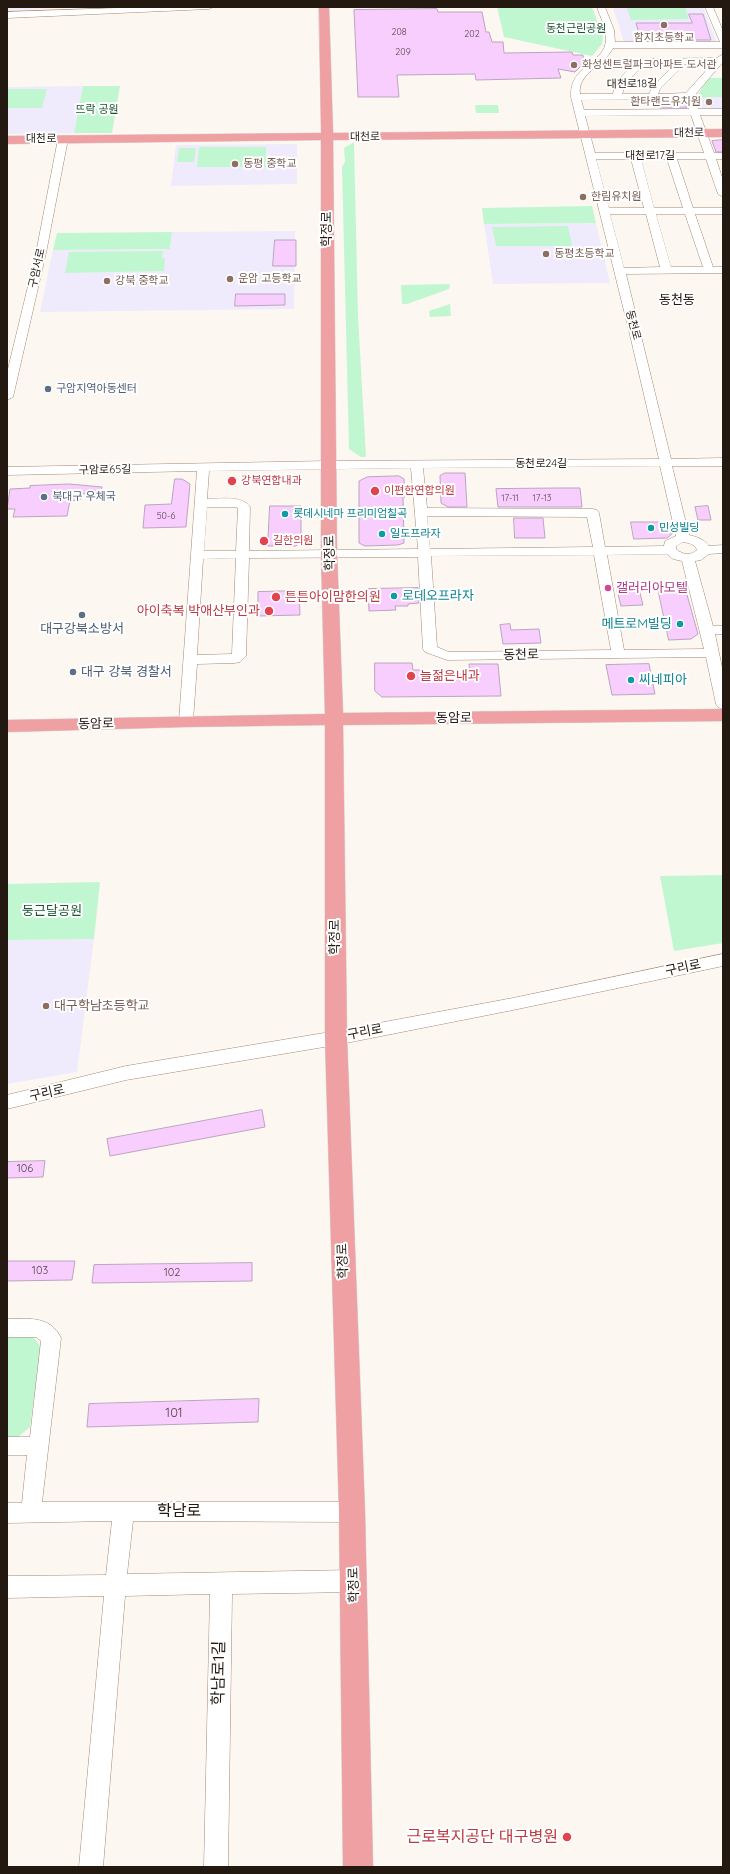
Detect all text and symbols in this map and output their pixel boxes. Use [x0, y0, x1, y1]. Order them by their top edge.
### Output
marker: 함지초등학교 [659, 20, 669, 30]
park label: 동천근린공원 [546, 22, 606, 36]
house number: 208 [391, 27, 407, 37]
house number: 202 [464, 29, 480, 39]
place label: 함지초등학교 [634, 31, 694, 45]
house number: 209 [395, 47, 411, 57]
place label: 화성센트럴파크아파트 도서관 [582, 58, 717, 72]
marker: 화성센트럴파크아파트 도서관 [569, 60, 579, 70]
street label: 대천로18길 [607, 77, 657, 91]
place label: 환타랜드유치원 [630, 95, 701, 109]
marker: 환타랜드유치원 [704, 97, 714, 107]
park label: 뜨락 공원 [75, 103, 119, 117]
street label: 대천로 [674, 126, 704, 140]
street label: 대천로 [350, 130, 380, 144]
street label: 대천로 [26, 132, 56, 146]
street label: 대천로17길 [625, 149, 675, 163]
place label: 동평 중학교 [243, 157, 297, 171]
marker: 동평 중학교 [230, 159, 240, 169]
place label: 한림유치원 [591, 190, 642, 204]
marker: 한림유치원 [578, 192, 588, 202]
street label: 학정로 [319, 211, 335, 247]
street label: 구암서로 [26, 247, 48, 289]
place label: 동평초등학교 [554, 247, 615, 261]
marker: 동평초등학교 [541, 249, 551, 259]
place label: 운암 고등학교 [238, 272, 302, 286]
place label: 강북 중학교 [115, 274, 169, 288]
marker: 운암 고등학교 [225, 274, 235, 284]
marker: 강북 중학교 [102, 276, 112, 286]
district label: 동천동 [659, 292, 695, 308]
street label: 동천로 [623, 309, 643, 341]
place label: 구암지역아동센터 [56, 382, 137, 396]
marker: 구암지역아동센터 [43, 384, 53, 394]
street label: 동천로24길 [515, 457, 567, 471]
street label: 구암로65길 [79, 463, 131, 477]
place label: 강북연합내과 [241, 474, 302, 488]
marker: 강북연합내과 [226, 475, 238, 487]
place label: 이편한연합의원 [384, 484, 455, 498]
marker: 이편한연합의원 [369, 485, 381, 497]
place label: 북대구 우체국 [52, 490, 116, 504]
marker: 북대구 우체국 [39, 492, 49, 502]
house number: 17-11 [501, 493, 519, 503]
house number: 17-13 [532, 493, 552, 503]
place label: 롯데시네마 프리미엄칠곡 [293, 507, 407, 521]
marker: 롯데시네마 프리미엄칠곡 [280, 509, 290, 519]
house number: 50-6 [157, 511, 175, 521]
place label: 민성빌딩 [659, 521, 699, 535]
marker: 민성빌딩 [646, 523, 656, 533]
place label: 일도프라자 [390, 527, 441, 541]
marker: 일도프라자 [377, 529, 387, 539]
place label: 길한의원 [273, 534, 313, 548]
marker: 길한의원 [258, 535, 270, 547]
street label: 학정로 [322, 535, 338, 571]
place label: 갤러리아모텔 [616, 580, 688, 596]
marker: 갤러리아모텔 [603, 583, 613, 593]
place label: 로데오프라자 [402, 588, 474, 604]
place label: 튼튼아이맘한의원 [285, 589, 381, 605]
marker: 튼튼아이맘한의원 [270, 591, 282, 603]
marker: 로데오프라자 [389, 591, 399, 601]
place label: 아이축복 박애산부인과 [137, 603, 260, 619]
marker: 아이축복 박애산부인과 [263, 605, 275, 617]
marker: 대구강북소방서 [77, 610, 87, 620]
place label: 메트로M빌딩 [601, 616, 672, 632]
marker: 메트로M빌딩 [675, 619, 685, 629]
place label: 대구강북소방서 [40, 621, 124, 637]
street label: 동천로 [503, 647, 539, 663]
place label: 대구 강북 경찰서 [81, 664, 172, 680]
marker: 대구 강북 경찰서 [68, 667, 78, 677]
place label: 늘젊은내과 [420, 668, 480, 684]
marker: 늘젊은내과 [405, 670, 417, 682]
place label: 씨네피아 [639, 672, 687, 688]
marker: 씨네피아 [626, 675, 636, 685]
street label: 동암로 [436, 710, 472, 726]
street label: 동암로 [78, 716, 114, 732]
park label: 둥근달공원 [22, 903, 82, 919]
street label: 학정로 [327, 919, 343, 955]
street label: 구리로 [664, 957, 702, 979]
place label: 대구학남초등학교 [54, 998, 150, 1014]
marker: 대구학남초등학교 [41, 1001, 51, 1011]
street label: 구리로 [346, 1021, 384, 1043]
street label: 구리로 [28, 1081, 66, 1105]
house number: 106 [17, 1162, 33, 1176]
street label: 학정로 [335, 1243, 351, 1279]
house number: 103 [32, 1264, 48, 1278]
house number: 102 [164, 1266, 180, 1280]
house number: 101 [165, 1405, 183, 1421]
street label: 학남로 [157, 1501, 201, 1521]
street label: 학정로 [346, 1567, 362, 1603]
street label: 학남로1길 [209, 1640, 229, 1706]
place label: 근로복지공단 대구병원 [406, 1827, 558, 1847]
marker: 근로복지공단 대구병원 [561, 1831, 573, 1843]

